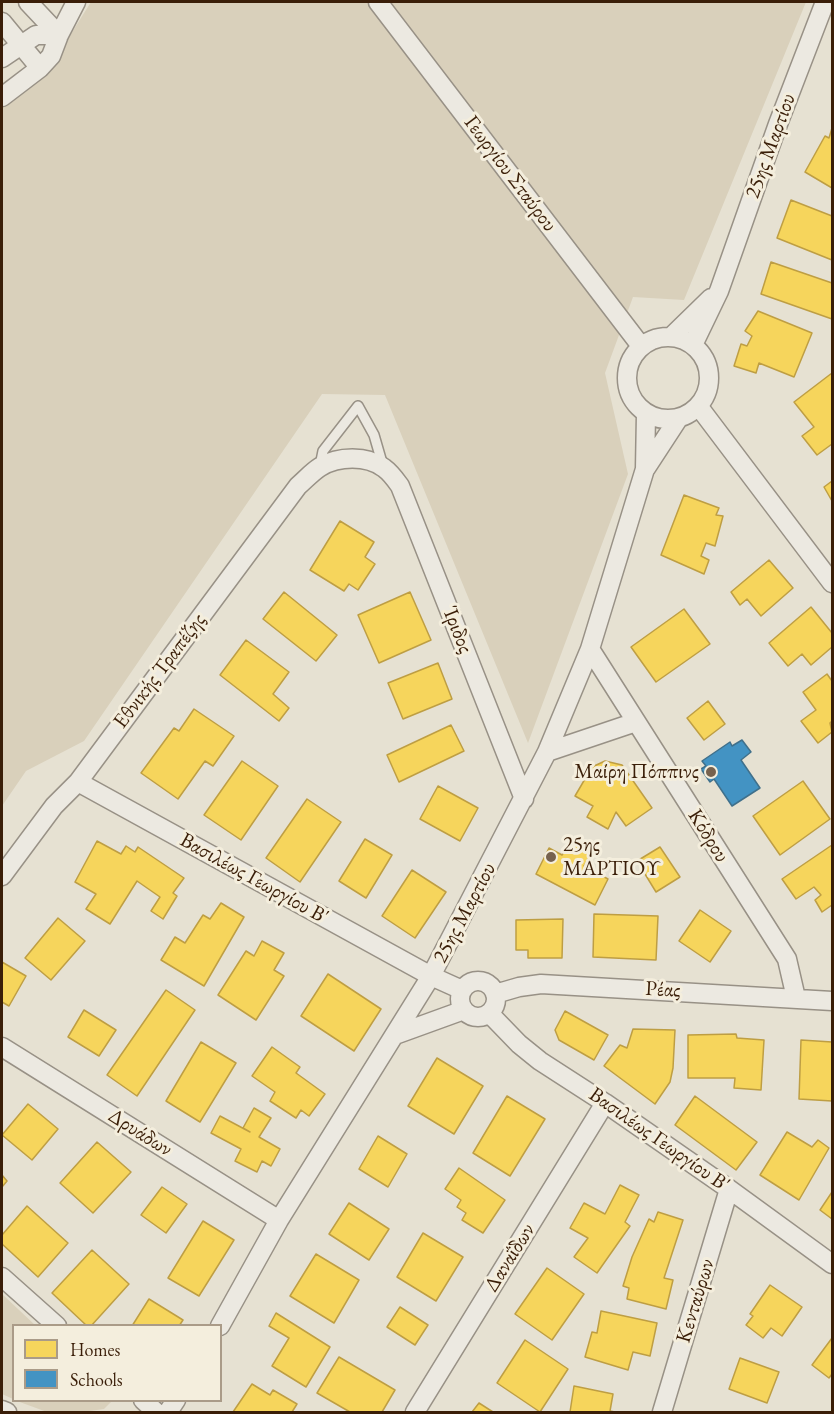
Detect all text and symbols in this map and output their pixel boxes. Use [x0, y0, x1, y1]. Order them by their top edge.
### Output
street label: 25ης Μαρτίου [740, 90, 802, 202]
street label: Γεωργίου Σταύρου [458, 111, 562, 237]
street label: Ίριδος [436, 603, 478, 657]
street label: Εθνικής Τραπέζης [109, 608, 211, 734]
place label: Μαίρη Πόππινς [574, 759, 699, 785]
marker: Μαίρη Πόππινς [704, 765, 718, 779]
street label: Κόδρου [682, 805, 734, 867]
street label: Βασιλέως Γεωργίου Β' [175, 828, 333, 930]
place label: 25ης ΜΑΡΤΙΟΥ [563, 832, 661, 882]
marker: 25ης ΜΑΡΤΙΟΥ [544, 850, 558, 864]
street label: 25ης Μαρτίου [428, 859, 502, 967]
street label: Ρέας [645, 976, 681, 1004]
street label: Βασιλέως Γεωργίου Β' [584, 1082, 734, 1198]
street label: Δρυάδων [103, 1104, 177, 1162]
street label: Δαναΐδων [479, 1219, 541, 1297]
street label: Κενταύρων [671, 1256, 721, 1346]
legend [12, 1324, 222, 1402]
text: Homes [70, 1338, 120, 1361]
text: Schools [70, 1368, 123, 1391]

